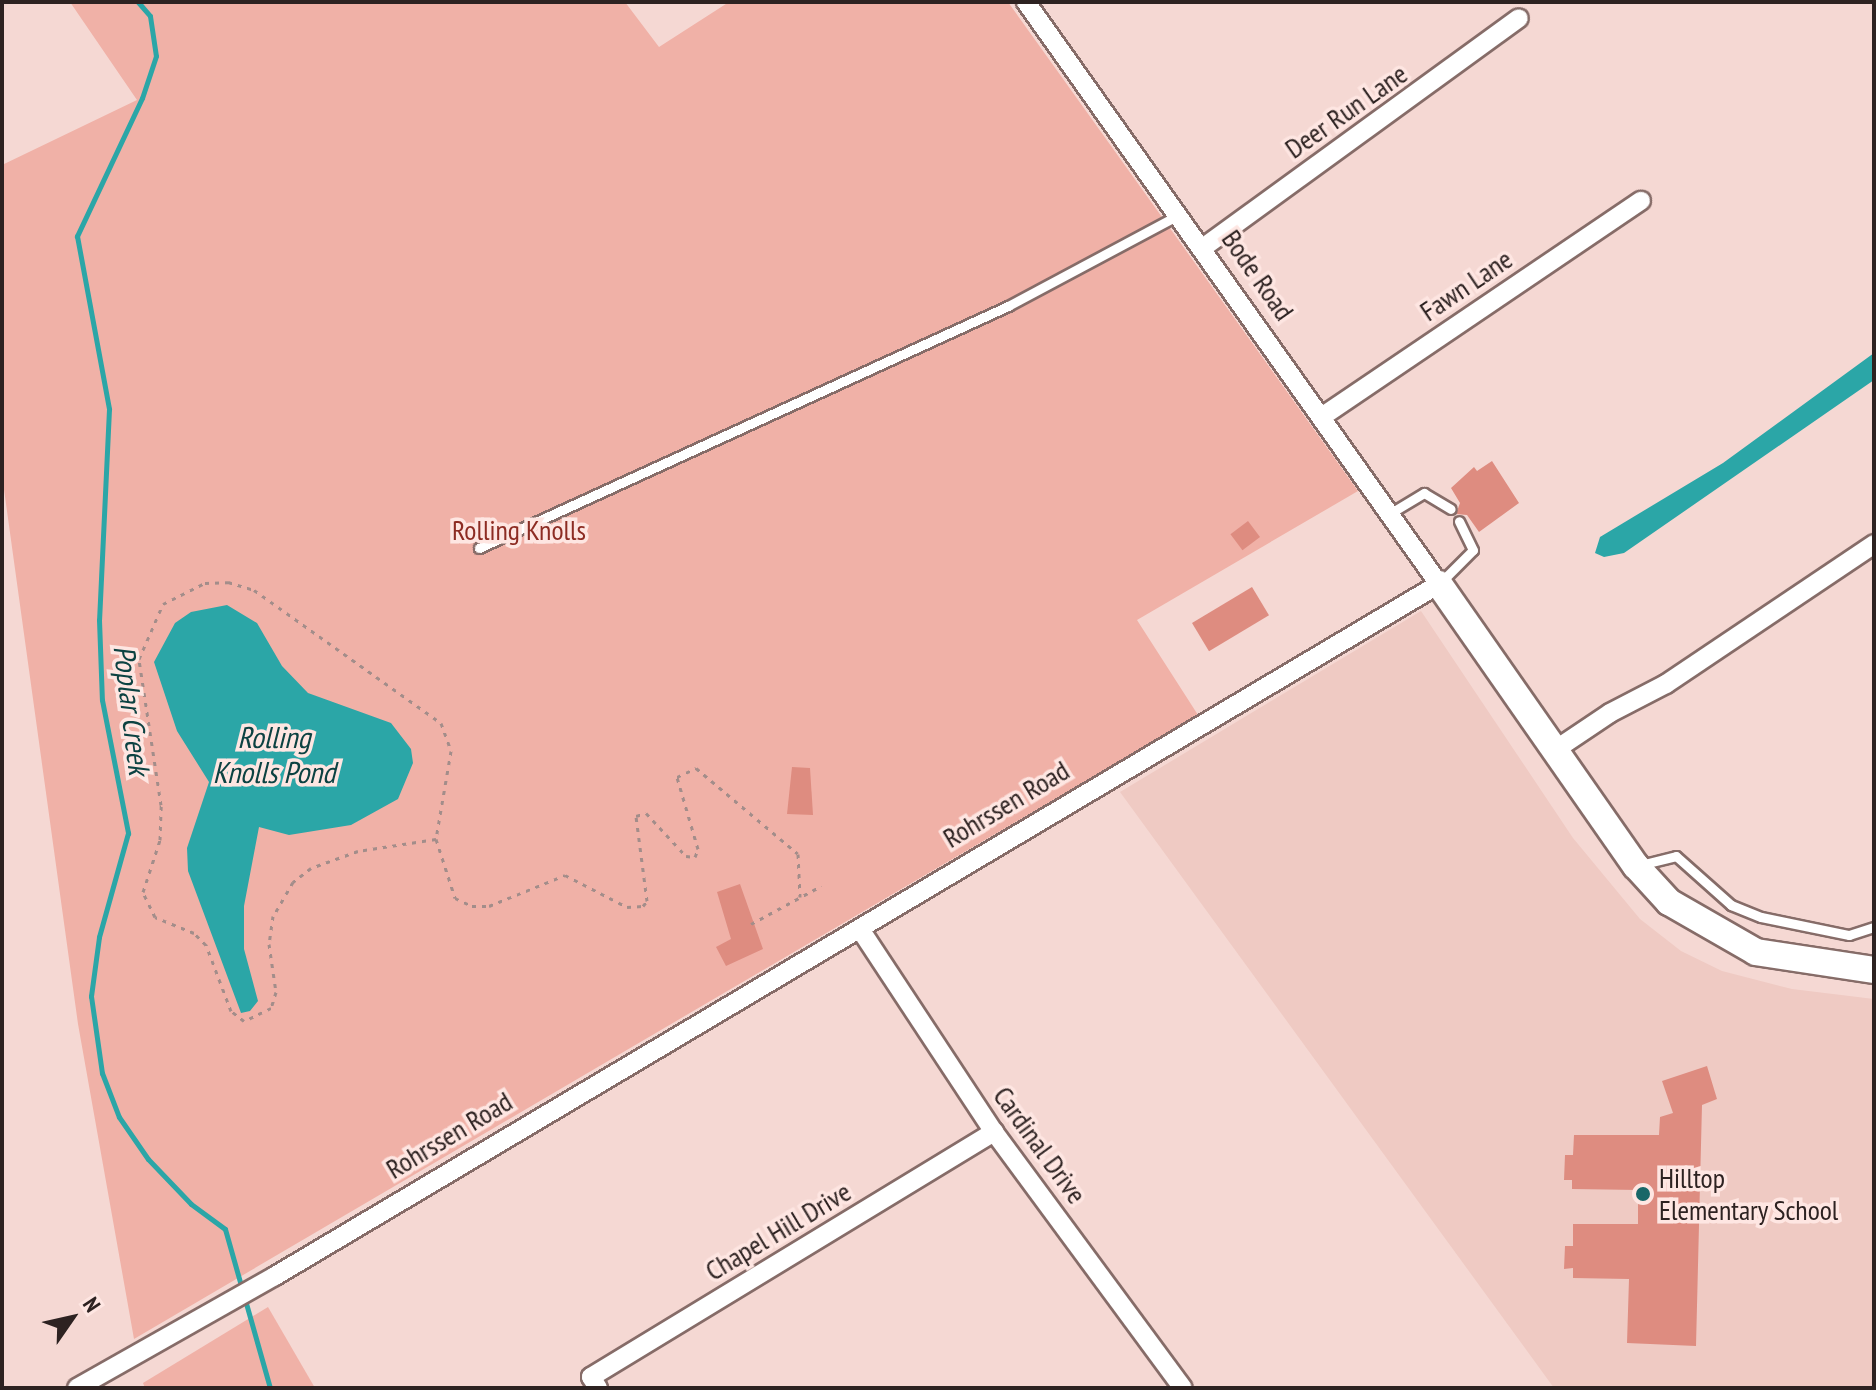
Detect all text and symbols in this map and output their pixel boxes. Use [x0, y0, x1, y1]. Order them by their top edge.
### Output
street label: Deer Run Lane [1278, 57, 1414, 165]
street label: Bode Road [1215, 223, 1301, 327]
street label: Fawn Lane [1414, 242, 1518, 328]
park label: Rolling Knolls [452, 513, 586, 547]
water label: Poplar Creek [106, 643, 158, 777]
water label: Rolling Knolls Pond [213, 719, 335, 790]
street label: Rohrssen Road [937, 753, 1075, 855]
street label: Cardinal Drive [986, 1080, 1094, 1210]
street label: Rohrssen Road [380, 1084, 518, 1186]
place label: Hilltop Elementary School [1659, 1161, 1839, 1227]
street label: Chapel Hill Drive [699, 1174, 857, 1288]
marker: Hilltop Elementary School [1634, 1185, 1652, 1203]
north arrow [32, 1278, 112, 1358]
text: N [77, 1292, 107, 1317]

